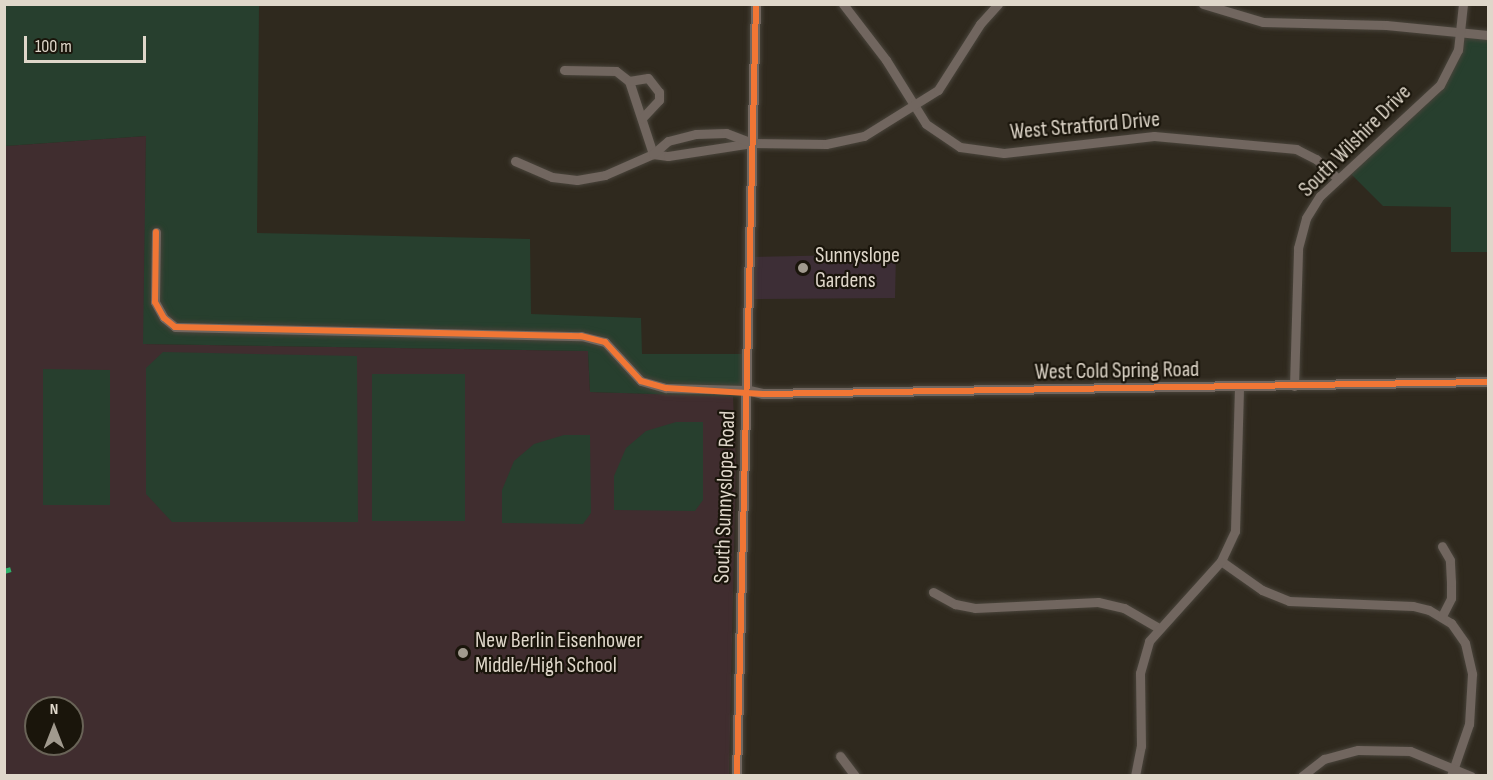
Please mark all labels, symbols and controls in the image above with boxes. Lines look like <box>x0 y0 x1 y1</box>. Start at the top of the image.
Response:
scale bar <box>27 24 148 62</box>
text: 100 m <box>35 36 72 57</box>
street label: South Wilshire Drive <box>1293 79 1417 203</box>
street label: West Stratford Drive <box>1009 106 1161 146</box>
place label: Sunnyslope Gardens <box>815 242 900 294</box>
marker: Sunnyslope Gardens <box>796 261 810 275</box>
street label: West Cold Spring Road <box>1035 356 1199 386</box>
street label: South Sunnyslope Road <box>709 410 741 584</box>
place label: New Berlin Eisenhower Middle/High School <box>475 627 643 678</box>
marker: New Berlin Eisenhower Middle/High School <box>456 646 470 660</box>
north arrow <box>24 696 84 756</box>
text: N <box>50 700 58 719</box>

